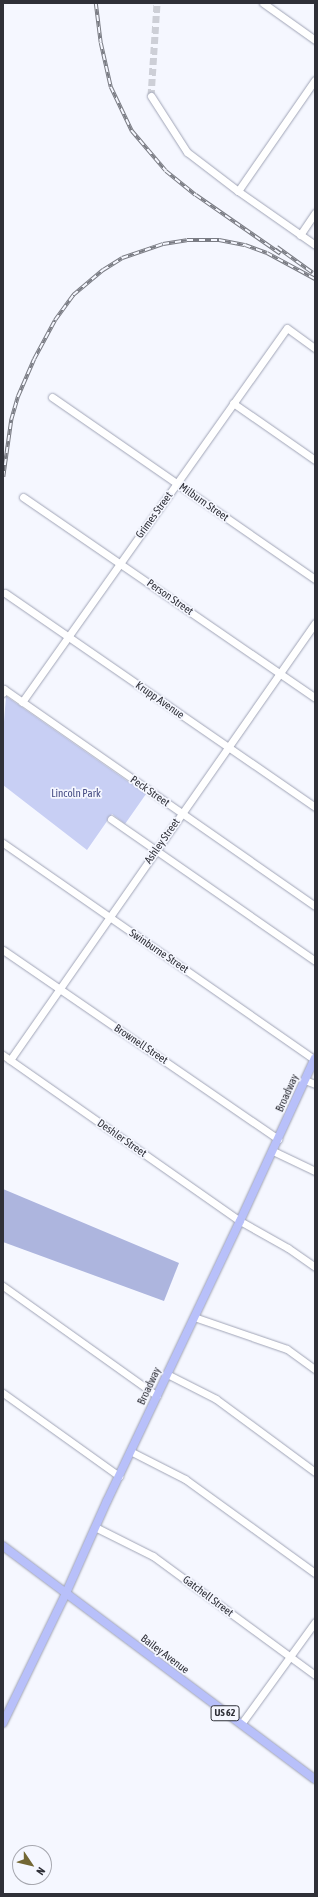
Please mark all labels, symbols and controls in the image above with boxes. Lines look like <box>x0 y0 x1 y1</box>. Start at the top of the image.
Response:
street label: Milburn Street <box>177 480 231 524</box>
street label: Grimes Street <box>133 489 175 541</box>
street label: Person Street <box>144 576 196 618</box>
street label: Krupp Avenue <box>133 678 187 722</box>
street label: Peck Street <box>128 773 172 809</box>
park label: Lincoln Park <box>51 786 101 800</box>
street label: Ashley Street <box>142 816 182 866</box>
street label: Swinburne Street <box>127 926 191 976</box>
street label: Brownell Street <box>112 1021 170 1067</box>
street label: Broadway <box>273 1072 301 1114</box>
street label: Deshler Street <box>95 1116 149 1160</box>
street label: Broadway <box>135 1365 163 1407</box>
street label: Gatchell Street <box>180 1573 236 1619</box>
street label: Bailey Avenue <box>138 1632 192 1676</box>
road number: US 62 <box>210 1705 240 1721</box>
north arrow <box>12 1845 52 1885</box>
text: N <box>34 1865 48 1877</box>

